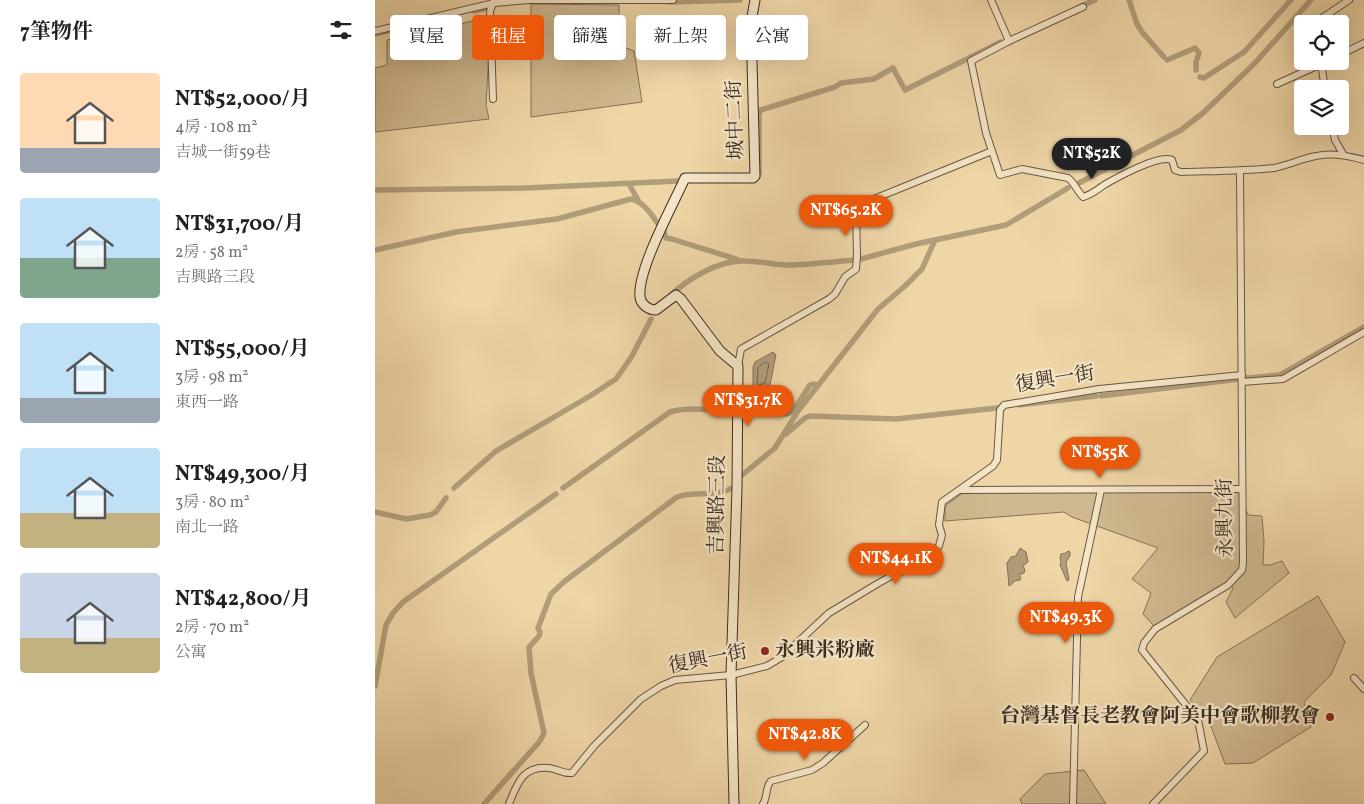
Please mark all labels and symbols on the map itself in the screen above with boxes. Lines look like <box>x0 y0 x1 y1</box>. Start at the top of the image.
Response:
street label: 城中二街 <box>721 80 751 160</box>
pin: NT$52K <box>1051 138 1133 180</box>
pin: NT$65.2K <box>794 194 898 237</box>
street label: 復興一街 <box>1013 360 1097 400</box>
pin: NT$31.7K <box>696 384 800 427</box>
pin: NT$55K <box>1059 436 1141 479</box>
street label: 吉興路三段 <box>703 455 733 555</box>
street label: 永興九街 <box>1211 478 1241 558</box>
pin: NT$44.1K <box>844 542 948 585</box>
pin: NT$49.3K <box>1014 602 1118 644</box>
place label: 永興米粉廠 <box>775 637 875 665</box>
street label: 復興一街 <box>666 639 750 681</box>
marker: 永興米粉廠 <box>759 645 771 657</box>
place label: 台灣基督長老教會阿美中會歌柳教會 <box>1000 703 1320 731</box>
marker: 台灣基督長老教會阿美中會歌柳教會 <box>1324 711 1336 723</box>
pin: NT$42.8K <box>753 718 857 761</box>

